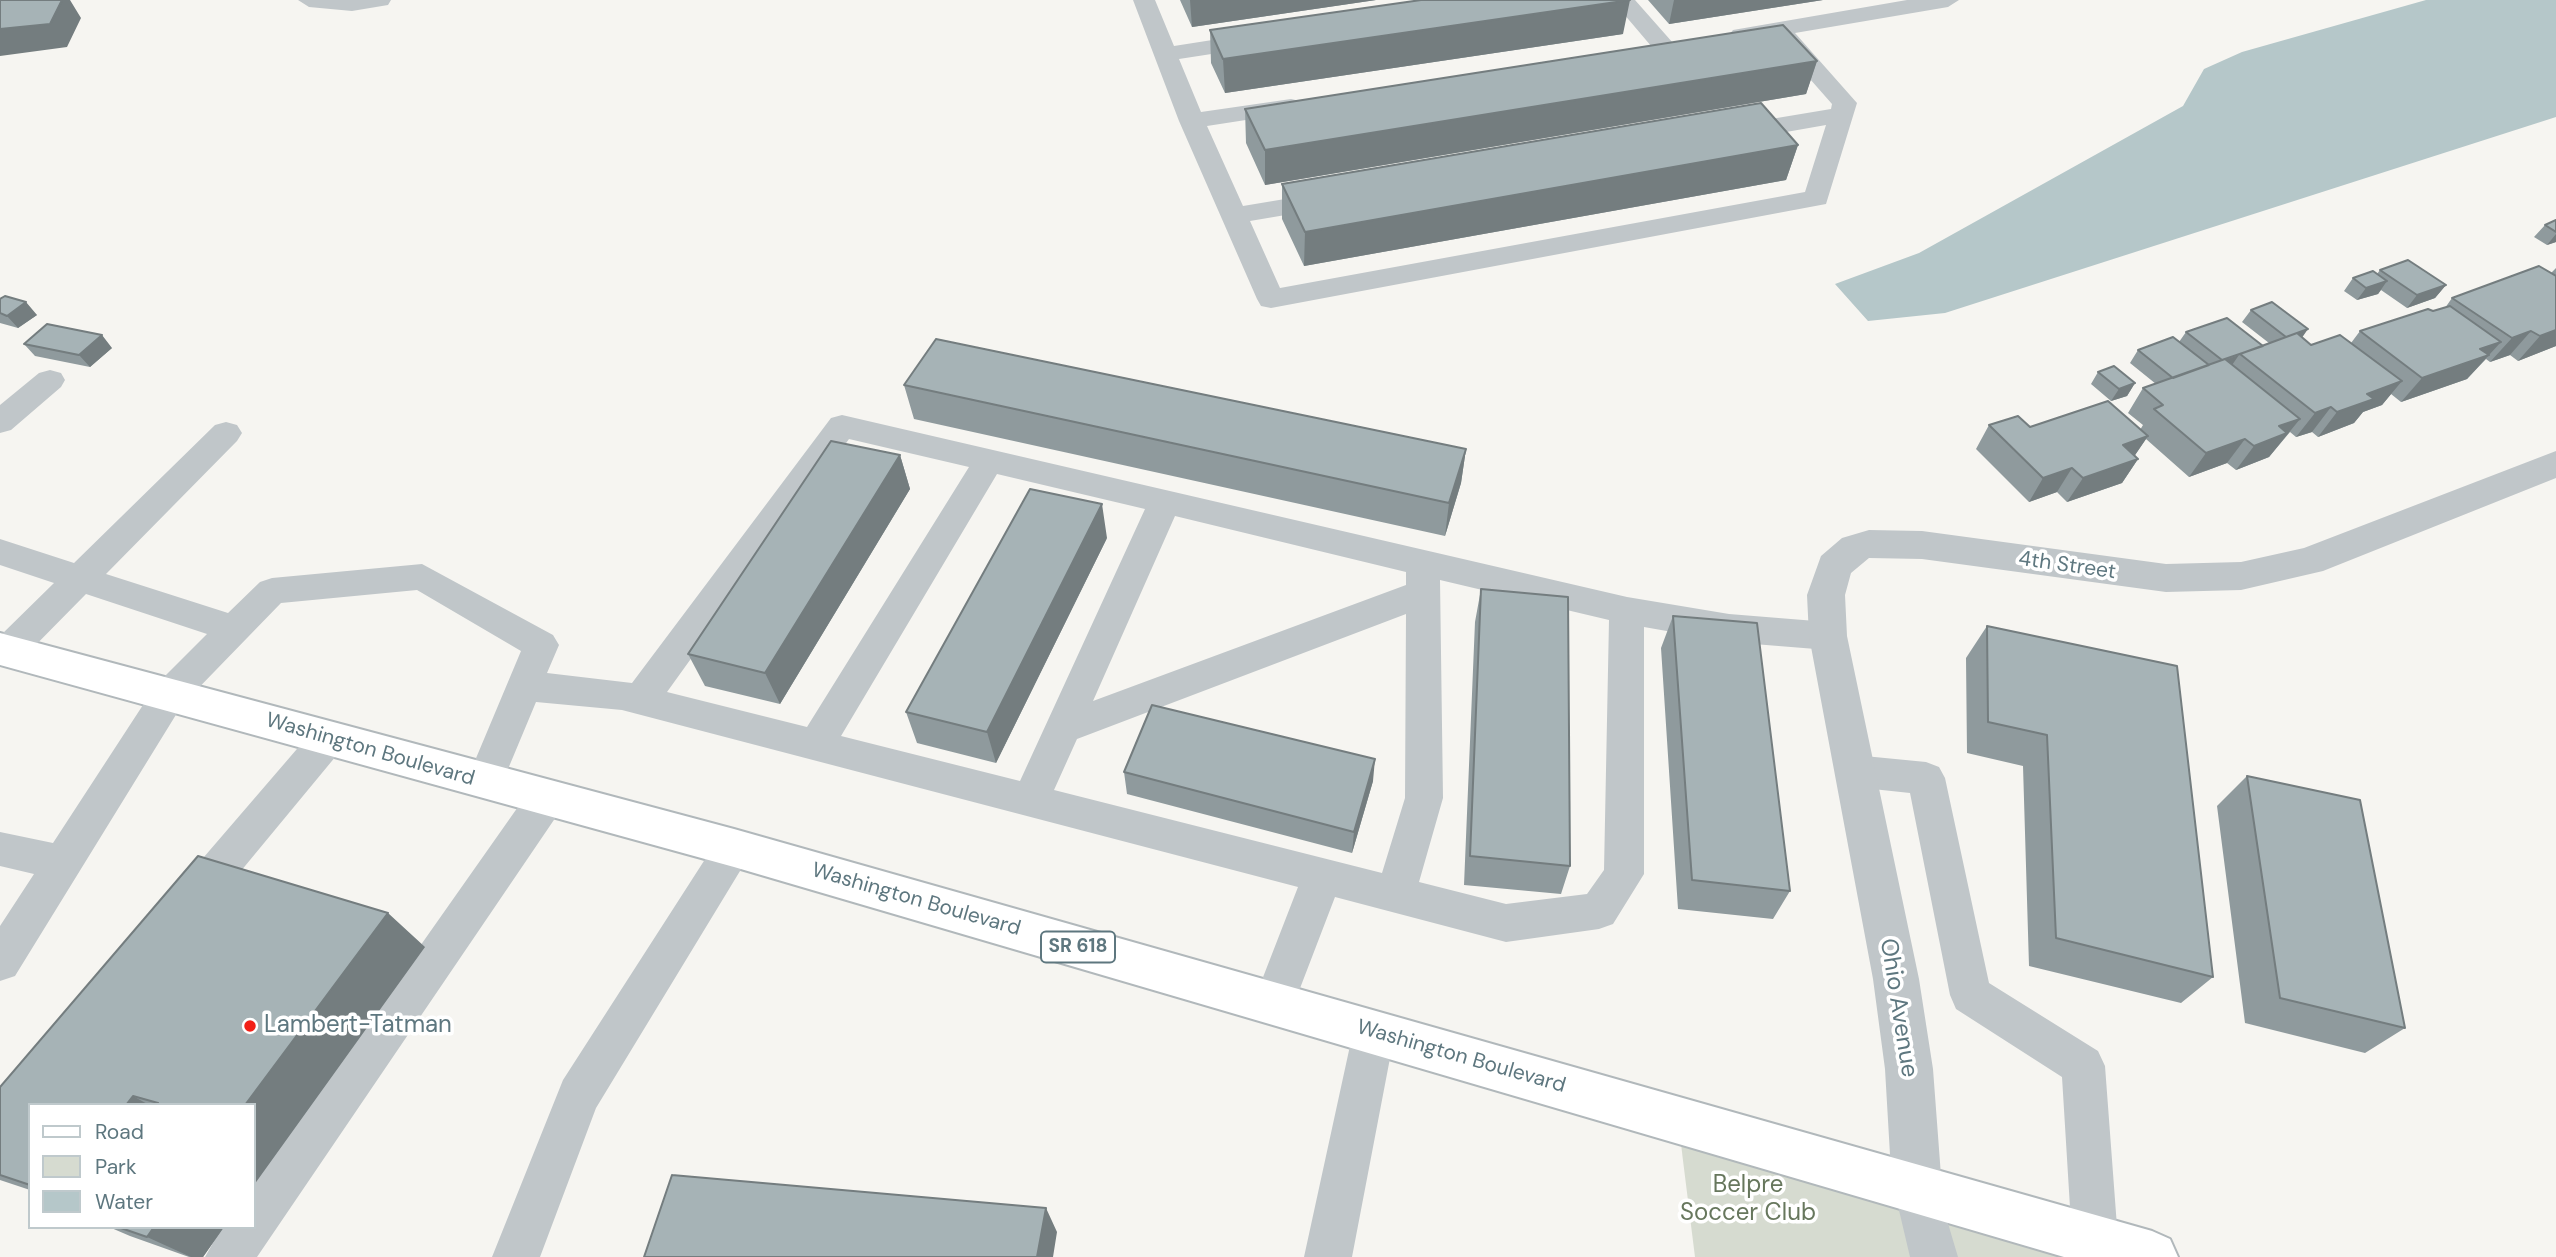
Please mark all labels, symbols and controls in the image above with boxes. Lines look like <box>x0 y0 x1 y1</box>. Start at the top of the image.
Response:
street label: 4th Street <box>2017 547 2117 585</box>
street label: Washington Boulevard <box>263 708 477 792</box>
street label: Washington Boulevard <box>809 858 1023 942</box>
road number: SR 618 <box>1041 931 1115 962</box>
street label: Ohio Avenue <box>1873 936 1923 1080</box>
place label: Lambert-Tatman <box>264 1012 452 1040</box>
street label: Washington Boulevard <box>1354 1015 1568 1099</box>
marker: Lambert-Tatman <box>242 1018 258 1034</box>
legend <box>28 1103 256 1229</box>
text: Road <box>95 1118 144 1146</box>
text: Park <box>95 1153 136 1181</box>
park label: Belpre Soccer Club <box>1680 1172 1816 1228</box>
text: Water <box>95 1188 153 1216</box>

